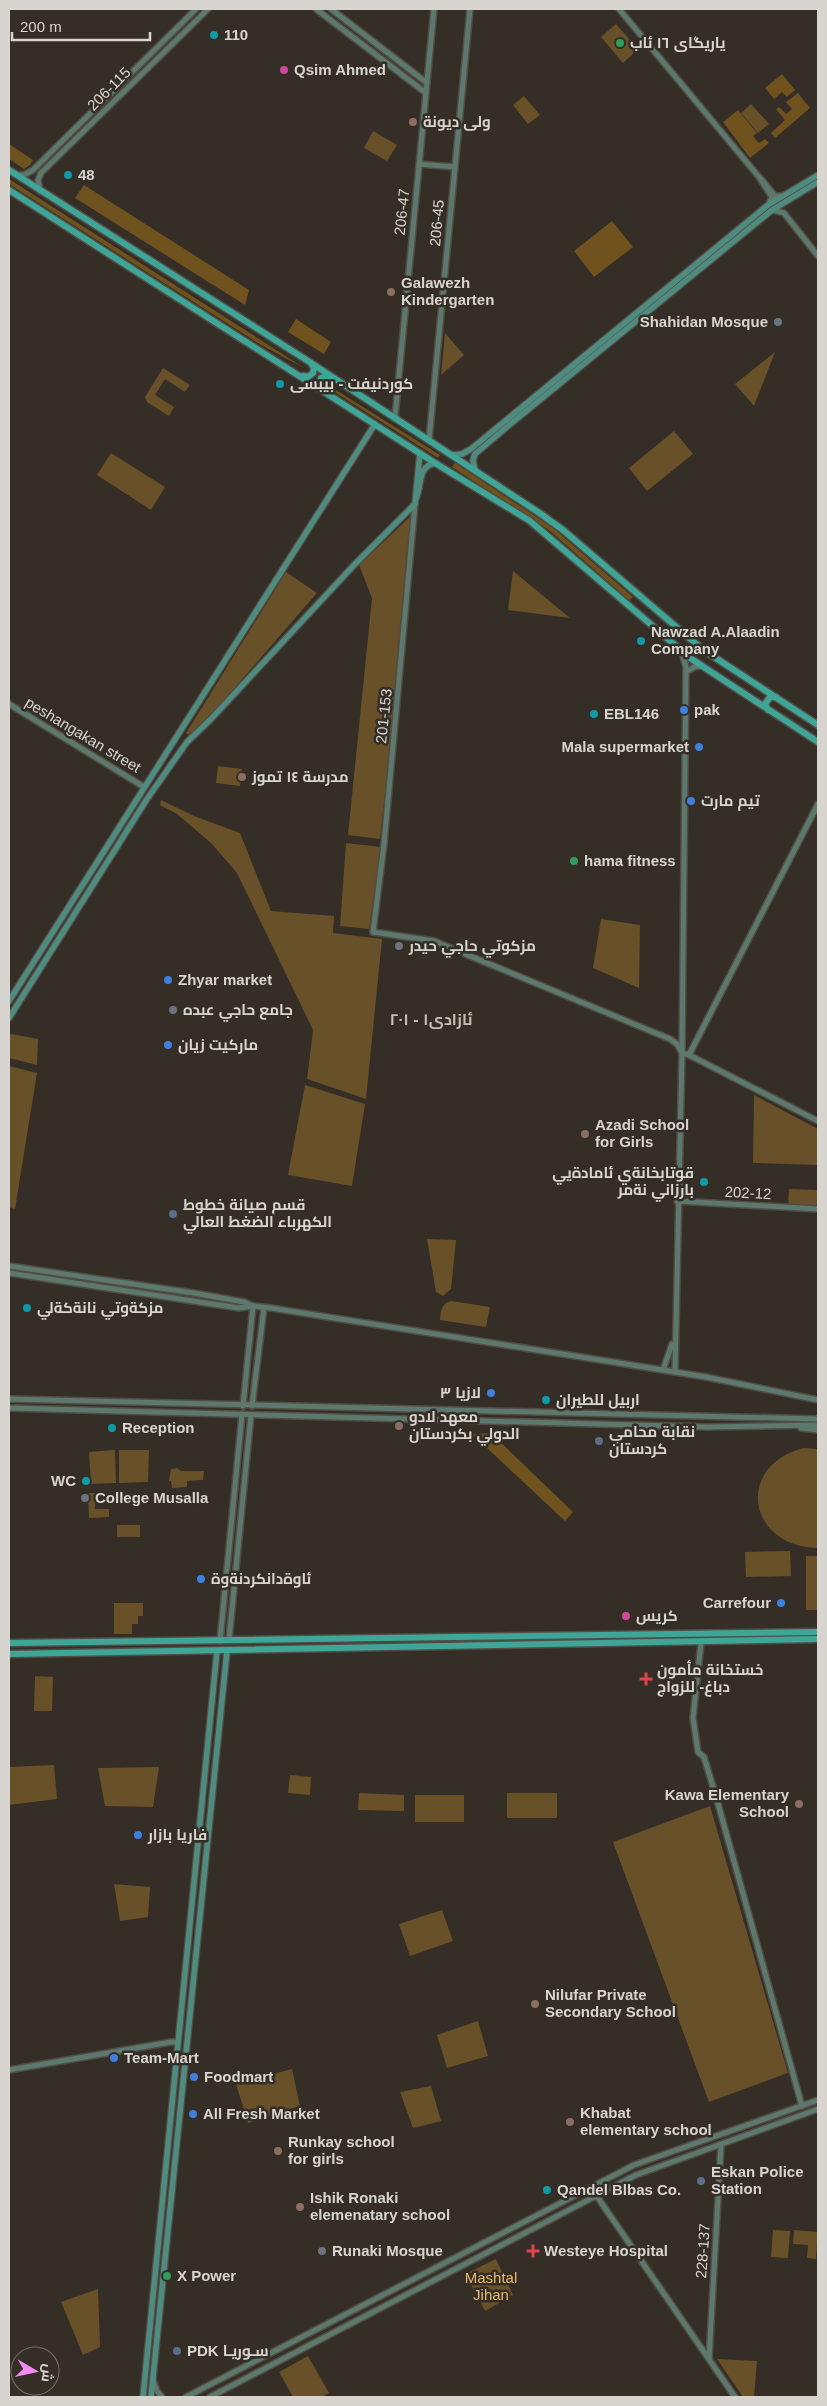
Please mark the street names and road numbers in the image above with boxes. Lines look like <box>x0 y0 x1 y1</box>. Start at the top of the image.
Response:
street label: 206-115 <box>84 64 134 114</box>
street label: 206-47 <box>391 188 412 236</box>
street label: 206-45 <box>426 199 447 247</box>
street label: 201-153 <box>372 688 395 744</box>
street label: peshangakan street <box>22 693 145 776</box>
street label: 202-12 <box>724 1183 772 1202</box>
street label: 228-137 <box>692 2223 713 2279</box>

